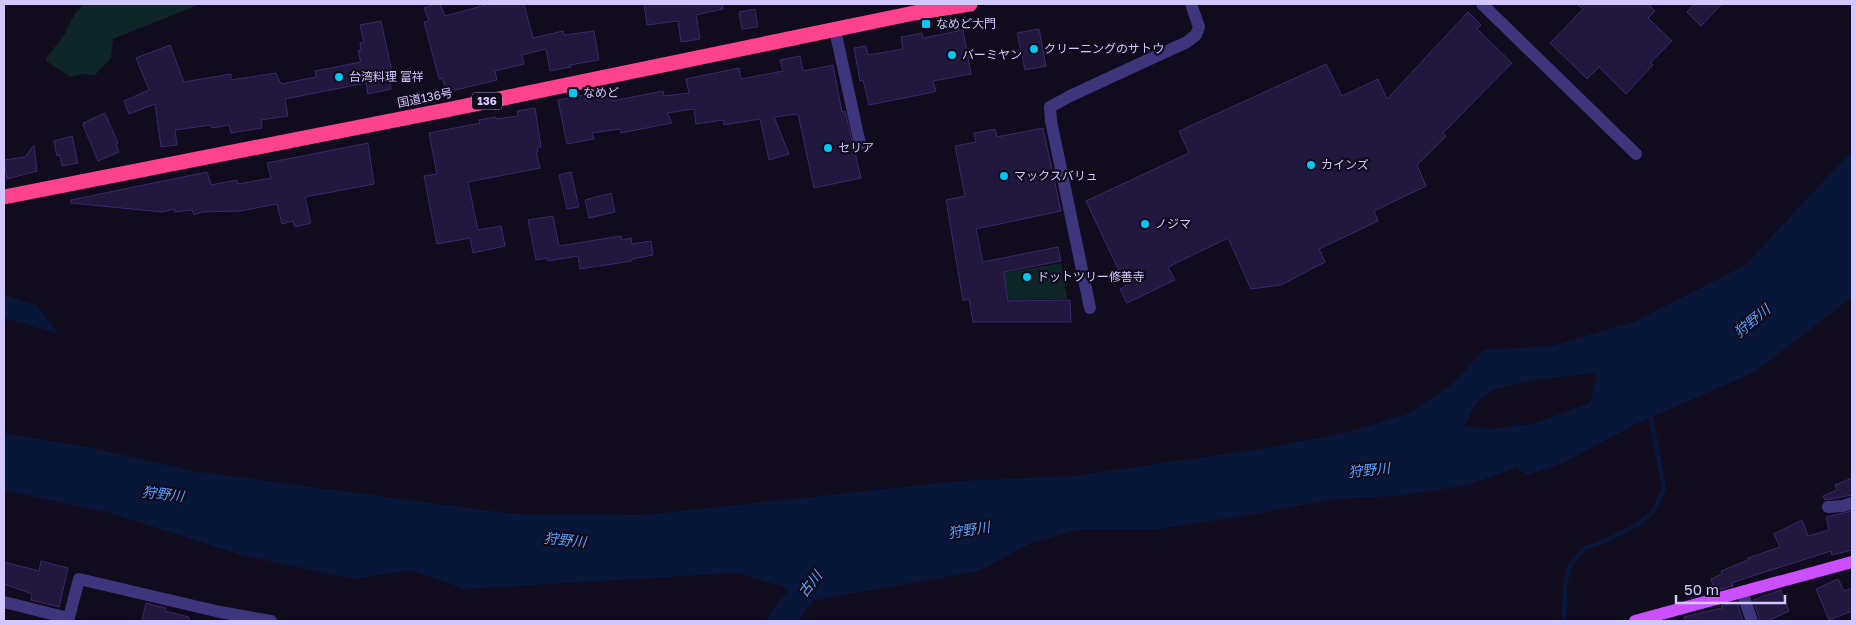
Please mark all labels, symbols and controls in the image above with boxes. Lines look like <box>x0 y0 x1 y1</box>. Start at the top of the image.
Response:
place label: なめど大門 <box>936 16 996 31</box>
marker: なめど大門 <box>920 18 932 30</box>
place label: クリーニングのサトウ <box>1044 41 1164 56</box>
marker: クリーニングのサトウ <box>1028 43 1040 55</box>
place label: バーミヤン <box>962 47 1022 62</box>
marker: バーミヤン <box>946 49 958 61</box>
place label: 台湾料理 富祥 <box>349 69 424 84</box>
marker: 台湾料理 富祥 <box>333 71 345 83</box>
street label: 国道136号 <box>396 85 454 110</box>
place label: なめど <box>583 85 619 100</box>
marker: なめど <box>567 87 579 99</box>
road number: 136 <box>472 92 502 110</box>
place label: セリア <box>838 140 874 155</box>
marker: セリア <box>822 142 834 154</box>
place label: カインズ <box>1321 157 1369 172</box>
marker: カインズ <box>1305 159 1317 171</box>
place label: マックスバリュ <box>1014 168 1098 183</box>
marker: マックスバリュ <box>998 170 1010 182</box>
place label: ノジマ <box>1155 216 1191 231</box>
marker: ノジマ <box>1139 218 1151 230</box>
place label: ドットツリー修善寺 <box>1037 269 1145 284</box>
marker: ドットツリー修善寺 <box>1021 271 1033 283</box>
water label: 狩野川 <box>1730 299 1775 341</box>
water label: 狩野川 <box>1347 459 1393 480</box>
water label: 狩野川 <box>141 483 187 505</box>
water label: 狩野川 <box>947 518 993 541</box>
water label: 狩野川 <box>543 529 589 550</box>
water label: 古川 <box>794 566 826 600</box>
scale bar <box>1676 572 1785 604</box>
text: 50 m <box>1684 580 1719 598</box>

